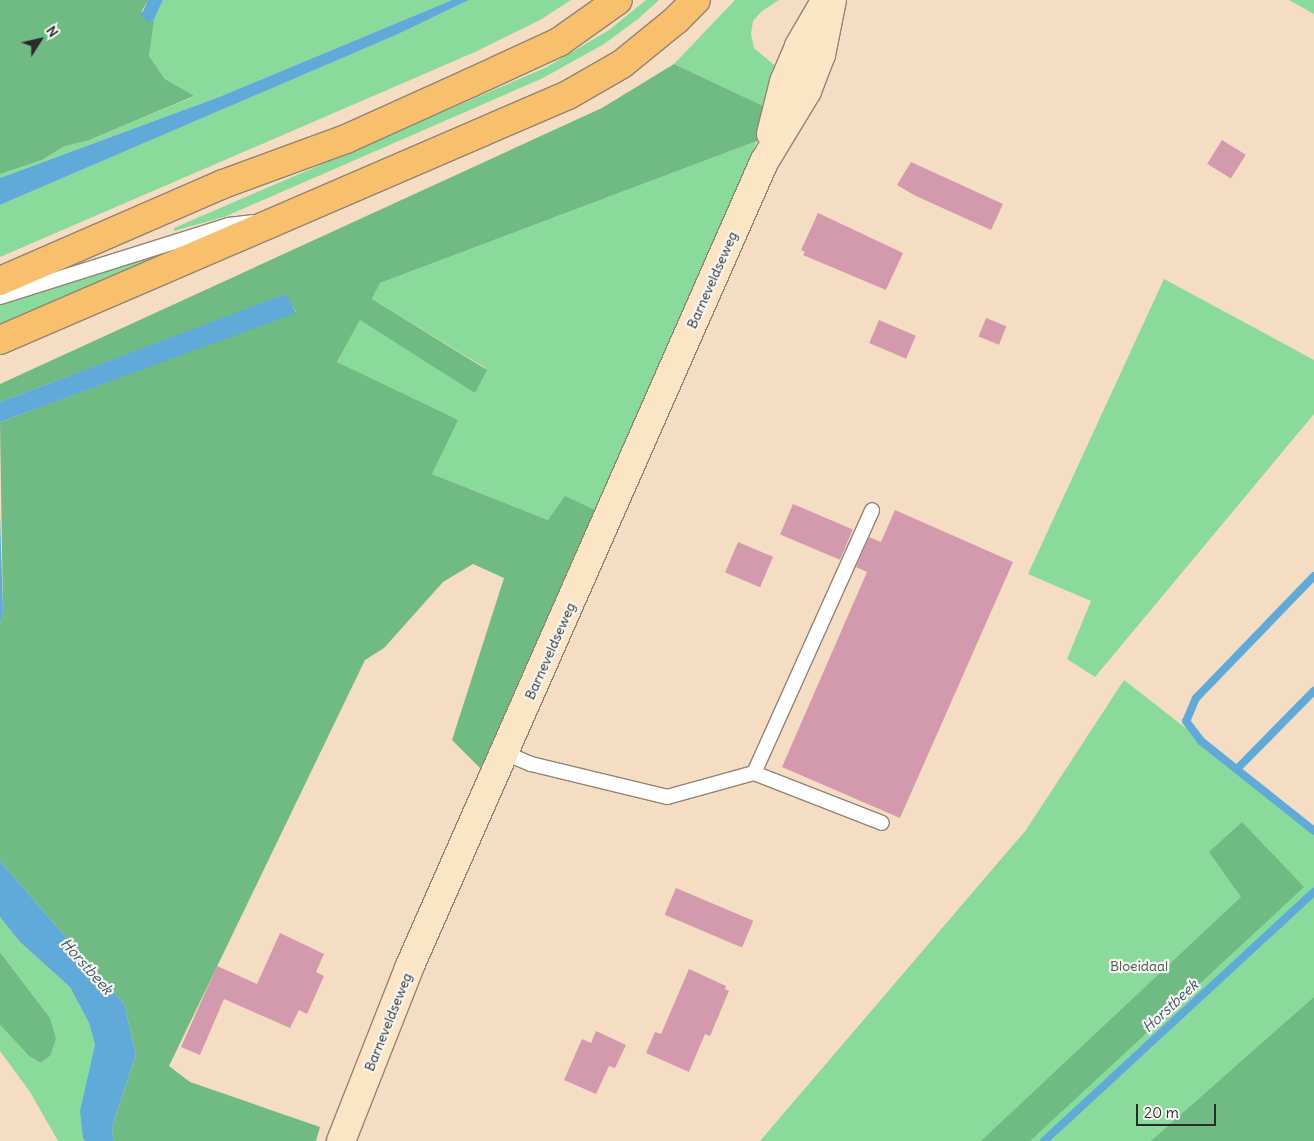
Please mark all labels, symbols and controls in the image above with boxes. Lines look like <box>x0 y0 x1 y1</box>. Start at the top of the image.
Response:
north arrow <box>15 15 65 65</box>
text: N <box>42 22 62 41</box>
street label: Barneveldseweg <box>683 229 741 331</box>
street label: Barneveldseweg <box>521 600 579 702</box>
water label: Horstbeek <box>57 934 117 998</box>
park label: Bloeidaal <box>1110 958 1168 974</box>
street label: Barneveldseweg <box>361 970 415 1074</box>
water label: Horstbeek <box>1139 976 1201 1036</box>
scale bar <box>1139 1094 1219 1126</box>
text: 20 m <box>1144 1103 1179 1122</box>

